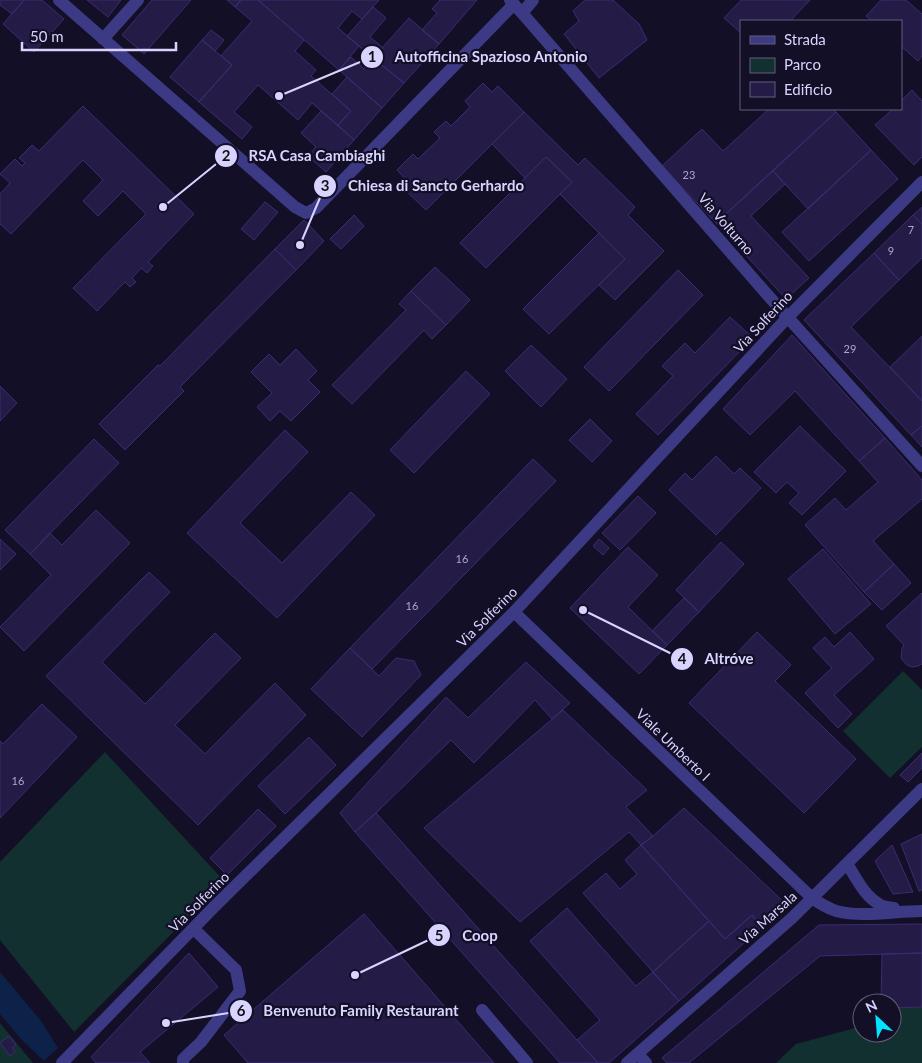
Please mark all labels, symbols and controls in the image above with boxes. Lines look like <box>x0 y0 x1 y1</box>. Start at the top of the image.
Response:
scale bar <box>22 20 176 52</box>
legend <box>740 20 902 110</box>
text: 50 m <box>30 27 64 45</box>
text: Strada <box>784 30 826 48</box>
callout: Autofficina Spazioso Antonio <box>360 42 598 72</box>
text: 1 <box>368 47 376 65</box>
text: Autofficina Spazioso Antonio <box>394 47 588 65</box>
text: Parco <box>784 55 821 73</box>
text: Edificio <box>784 80 832 98</box>
callout: RSA Casa Cambiaghi <box>213 141 396 171</box>
text: 2 <box>222 146 231 164</box>
text: RSA Casa Cambiaghi <box>249 146 386 164</box>
house number: 23 <box>683 168 695 181</box>
callout: Chiesa di Sancto Gerhardo <box>313 171 534 201</box>
text: 3 <box>321 176 329 194</box>
text: Chiesa di Sancto Gerhardo <box>348 176 524 194</box>
street label: Via Volturno <box>695 189 758 258</box>
house number: 7 <box>908 223 914 236</box>
house number: 9 <box>888 244 894 257</box>
street label: Via Solferino <box>730 287 796 356</box>
house number: 29 <box>844 342 856 355</box>
house number: 16 <box>456 552 468 565</box>
street label: Via Solferino <box>453 583 520 650</box>
house number: 16 <box>406 599 418 612</box>
callout: Altróve <box>669 644 763 674</box>
text: 4 <box>678 649 687 667</box>
text: Altróve <box>703 649 754 667</box>
street label: Viale Umberto I <box>633 705 714 784</box>
house number: 16 <box>12 774 24 787</box>
street label: Via Solferino <box>165 868 232 935</box>
street label: Via Marsala <box>735 887 800 948</box>
callout: Coop <box>427 920 507 950</box>
text: 5 <box>435 926 443 944</box>
text: Coop <box>462 926 498 944</box>
north arrow <box>852 993 902 1043</box>
callout: Benvenuto Family Restaurant <box>228 996 469 1026</box>
text: N <box>863 996 880 1016</box>
text: 6 <box>237 1001 246 1019</box>
text: Benvenuto Family Restaurant <box>263 1001 459 1019</box>

